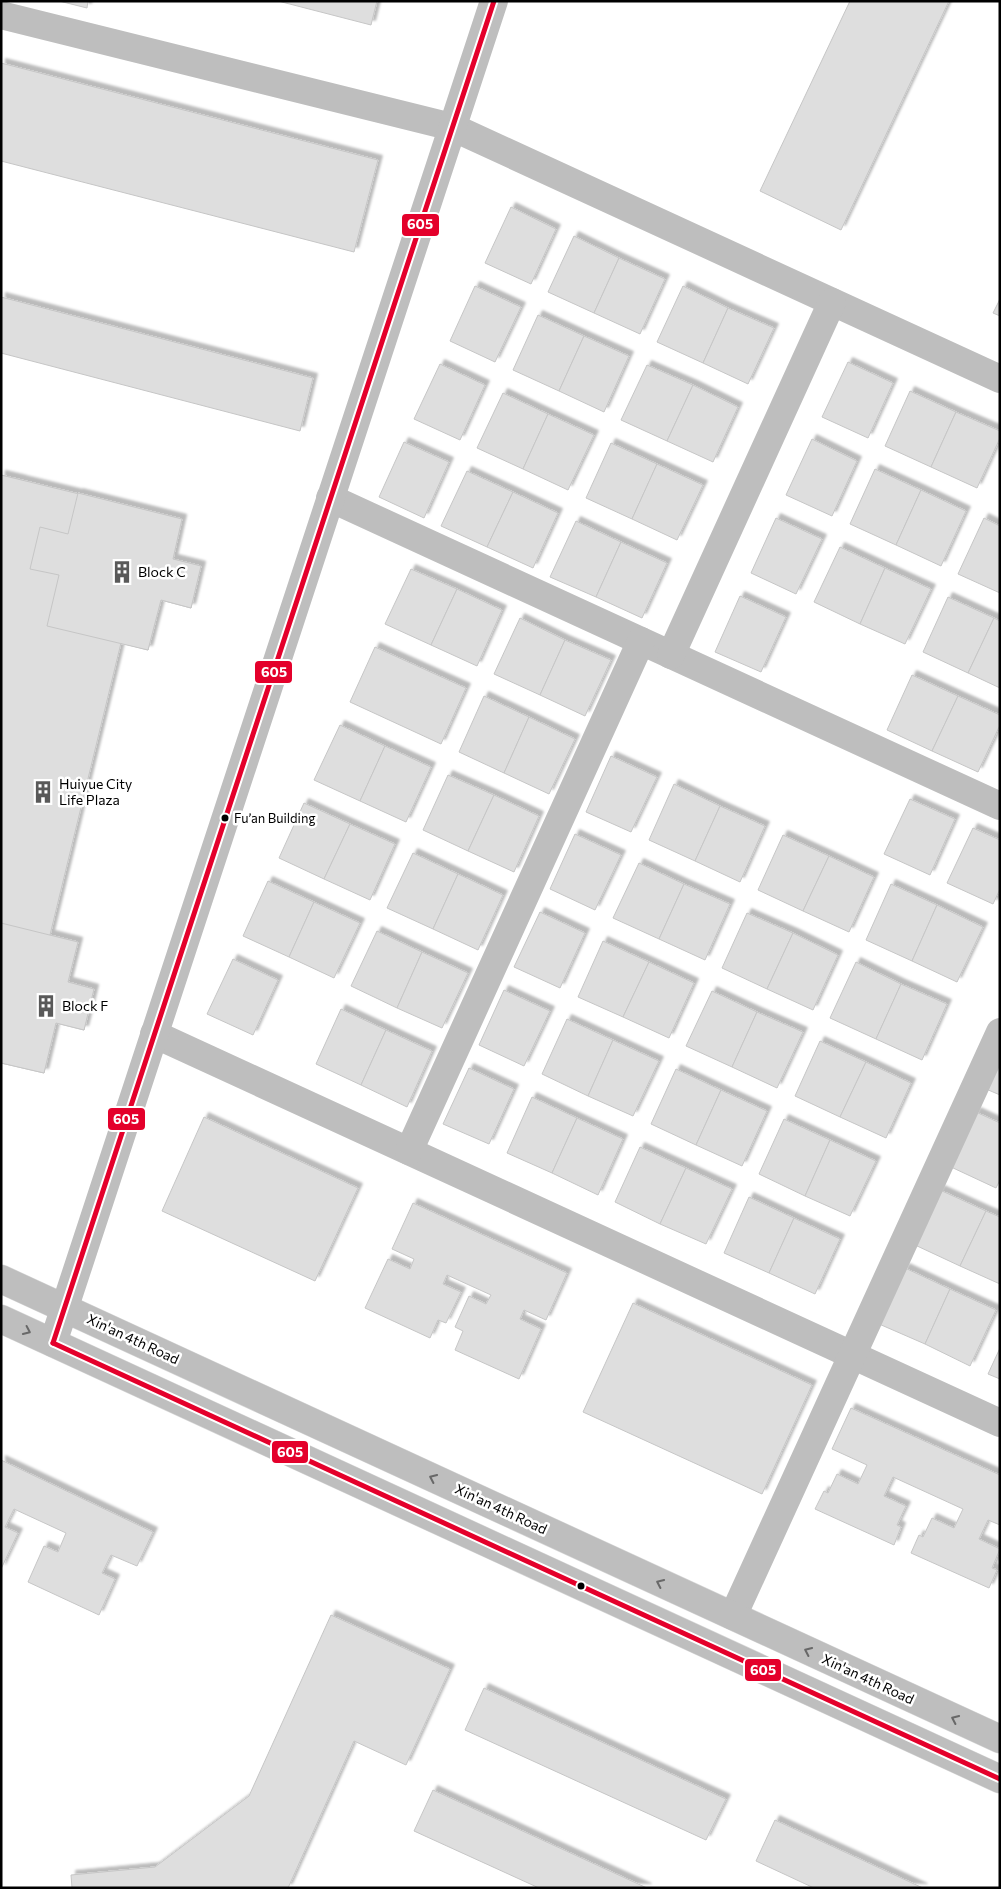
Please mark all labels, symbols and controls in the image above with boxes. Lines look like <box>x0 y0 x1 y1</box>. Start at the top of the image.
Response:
line badge: 605 <box>401 213 440 237</box>
text: 605 <box>407 215 433 232</box>
building icon: Block C <box>109 559 135 585</box>
place label: Block C <box>138 563 186 580</box>
line badge: 605 <box>254 660 293 684</box>
text: 605 <box>261 663 287 680</box>
place label: Huiyue City Life Plaza <box>59 775 132 808</box>
building icon: Huiyue City Life Plaza <box>30 779 56 805</box>
place label: Fu’an Building <box>234 810 315 826</box>
marker: Fu’an Building <box>220 813 230 823</box>
building icon: Block F <box>33 993 59 1019</box>
place label: Block F <box>62 997 108 1014</box>
line badge: 605 <box>107 1107 146 1131</box>
text: 605 <box>113 1110 139 1127</box>
street label: Xin'an 4th Road <box>85 1310 182 1367</box>
one-way arrow <box>22 1325 31 1335</box>
line badge: 605 <box>271 1440 309 1464</box>
text: 605 <box>277 1443 303 1460</box>
one-way arrow <box>429 1474 438 1484</box>
street label: Xin'an 4th Road <box>453 1480 550 1537</box>
one-way arrow <box>656 1578 665 1589</box>
unlabelled marker <box>576 1581 586 1591</box>
one-way arrow <box>804 1646 813 1657</box>
street label: Xin'an 4th Road <box>820 1650 917 1707</box>
line badge: 605 <box>744 1658 782 1682</box>
text: 605 <box>750 1661 776 1678</box>
one-way arrow <box>952 1715 961 1725</box>

